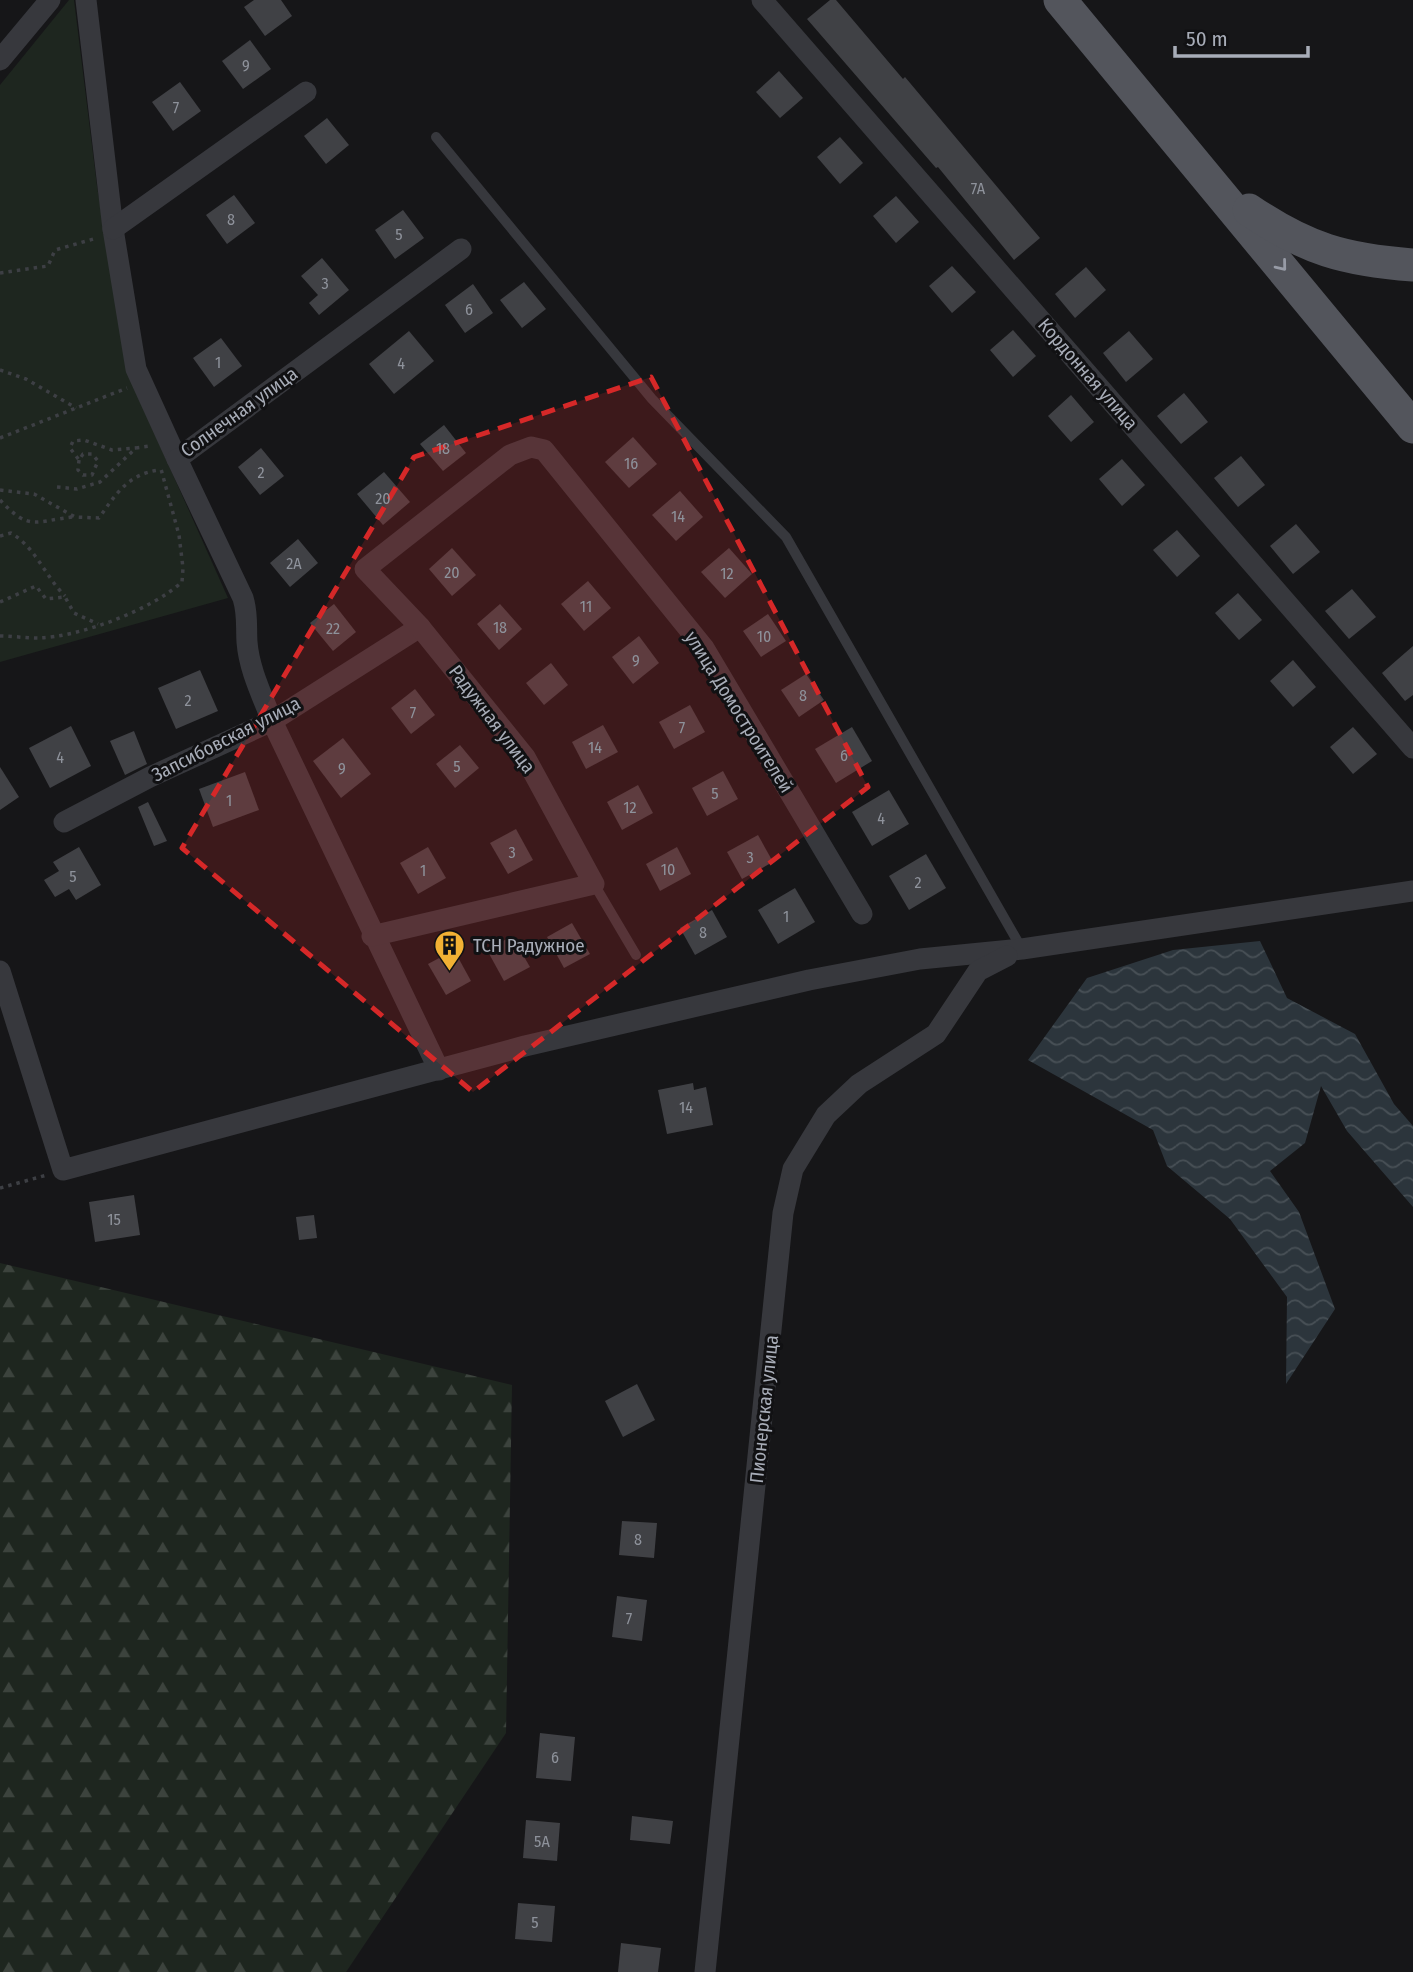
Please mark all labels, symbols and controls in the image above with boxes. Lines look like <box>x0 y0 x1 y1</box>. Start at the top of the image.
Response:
scale bar <box>1175 14 1308 58</box>
text: 50 m <box>1186 26 1228 52</box>
house number: 9 <box>242 56 250 75</box>
house number: 7 <box>173 98 180 117</box>
house number: 7А <box>971 179 986 198</box>
house number: 8 <box>227 210 235 229</box>
house number: 5 <box>395 225 403 244</box>
one-way arrow <box>1273 258 1286 270</box>
house number: 3 <box>321 274 329 293</box>
house number: 6 <box>465 300 473 319</box>
street label: Кордонная улица <box>1033 313 1143 435</box>
house number: 1 <box>215 353 221 372</box>
house number: 4 <box>397 354 405 373</box>
street label: Солнечная улица <box>176 362 302 462</box>
house number: 18 <box>436 439 450 458</box>
house number: 16 <box>624 454 638 473</box>
house number: 2 <box>257 463 265 482</box>
house number: 20 <box>375 489 391 508</box>
house number: 14 <box>671 507 685 526</box>
house number: 2А <box>286 554 302 573</box>
house number: 20 <box>444 563 460 582</box>
house number: 12 <box>720 564 734 583</box>
house number: 11 <box>580 597 592 616</box>
house number: 18 <box>493 618 507 637</box>
house number: 22 <box>326 619 340 638</box>
street label: улица Домостроителей <box>680 627 798 797</box>
house number: 10 <box>757 627 771 646</box>
house number: 9 <box>632 651 640 670</box>
street label: Радужная улица <box>444 660 540 778</box>
house number: 8 <box>799 686 807 705</box>
house number: 2 <box>184 691 192 710</box>
street label: Запсибовская улица <box>148 692 304 786</box>
house number: 7 <box>410 703 417 722</box>
house number: 7 <box>679 718 686 737</box>
house number: 14 <box>588 738 602 757</box>
house number: 6 <box>840 746 848 765</box>
house number: 4 <box>56 748 64 767</box>
house number: 5 <box>453 757 461 776</box>
house number: 9 <box>338 759 346 778</box>
house number: 5 <box>711 784 719 803</box>
house number: 1 <box>226 791 232 810</box>
house number: 12 <box>623 798 637 817</box>
house number: 4 <box>877 809 885 828</box>
house number: 3 <box>508 843 516 862</box>
house number: 3 <box>746 848 754 867</box>
house number: 10 <box>661 860 675 879</box>
house number: 1 <box>420 861 426 880</box>
house number: 5 <box>69 867 77 886</box>
house number: 2 <box>914 873 922 892</box>
house number: 1 <box>783 907 789 926</box>
house number: 8 <box>699 923 707 942</box>
building icon: ТСН Радужное <box>433 928 467 972</box>
place label: ТСН Радужное <box>473 934 585 957</box>
house number: 14 <box>679 1098 693 1117</box>
house number: 15 <box>107 1210 121 1229</box>
street label: Пионерская улица <box>745 1334 783 1484</box>
house number: 8 <box>634 1530 642 1549</box>
house number: 7 <box>626 1609 633 1628</box>
house number: 6 <box>551 1748 559 1767</box>
house number: 5А <box>534 1832 550 1851</box>
house number: 5 <box>531 1913 539 1932</box>

